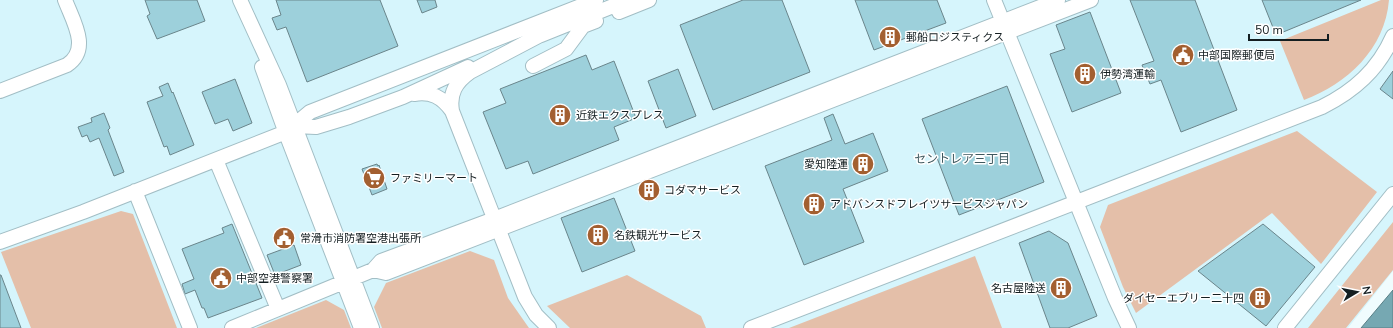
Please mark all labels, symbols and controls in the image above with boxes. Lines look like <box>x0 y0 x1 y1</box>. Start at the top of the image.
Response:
scale bar <box>1249 16 1328 42</box>
text: 50 m <box>1255 22 1283 38</box>
building icon: 郵船ロジスティクス <box>877 24 903 50</box>
place label: 郵船ロジスティクス <box>906 30 1004 45</box>
public building icon: 中部国際郵便局 <box>1170 42 1196 68</box>
place label: 中部国際郵便局 <box>1198 48 1275 63</box>
building icon: 伊勢湾運輸 <box>1072 61 1098 87</box>
place label: 伊勢湾運輸 <box>1100 67 1155 82</box>
building icon: 近鉄エクスプレス <box>547 102 573 128</box>
place label: 近鉄エクスプレス <box>576 108 664 123</box>
building icon: 愛知陸運 <box>850 151 876 177</box>
district label: セントレア三丁目 <box>914 151 1010 167</box>
place label: 愛知陸運 <box>804 157 848 172</box>
supermarket icon: ファミリーマート <box>361 165 387 191</box>
place label: ファミリーマート <box>390 171 478 186</box>
building icon: コダマサービス <box>636 177 662 203</box>
place label: コダマサービス <box>664 183 741 198</box>
building icon: アドバンスドフレイツサービスジャパン <box>801 191 827 217</box>
place label: アドバンスドフレイツサービスジャパン <box>830 197 1028 212</box>
building icon: 名鉄観光サービス <box>585 222 611 248</box>
public building icon: 常滑市消防署空港出張所 <box>271 225 297 251</box>
place label: 名鉄観光サービス <box>614 228 702 243</box>
place label: 常滑市消防署空港出張所 <box>300 231 422 246</box>
public building icon: 中部空港警察署 <box>208 265 234 291</box>
place label: 中部空港警察署 <box>236 271 313 286</box>
north arrow <box>1337 272 1377 312</box>
building icon: 名古屋陸送 <box>1048 275 1074 301</box>
place label: 名古屋陸送 <box>991 281 1046 296</box>
building icon: ダイセーエブリー二十四 <box>1247 285 1273 311</box>
text: N <box>1358 285 1374 296</box>
place label: ダイセーエブリー二十四 <box>1123 291 1244 306</box>

